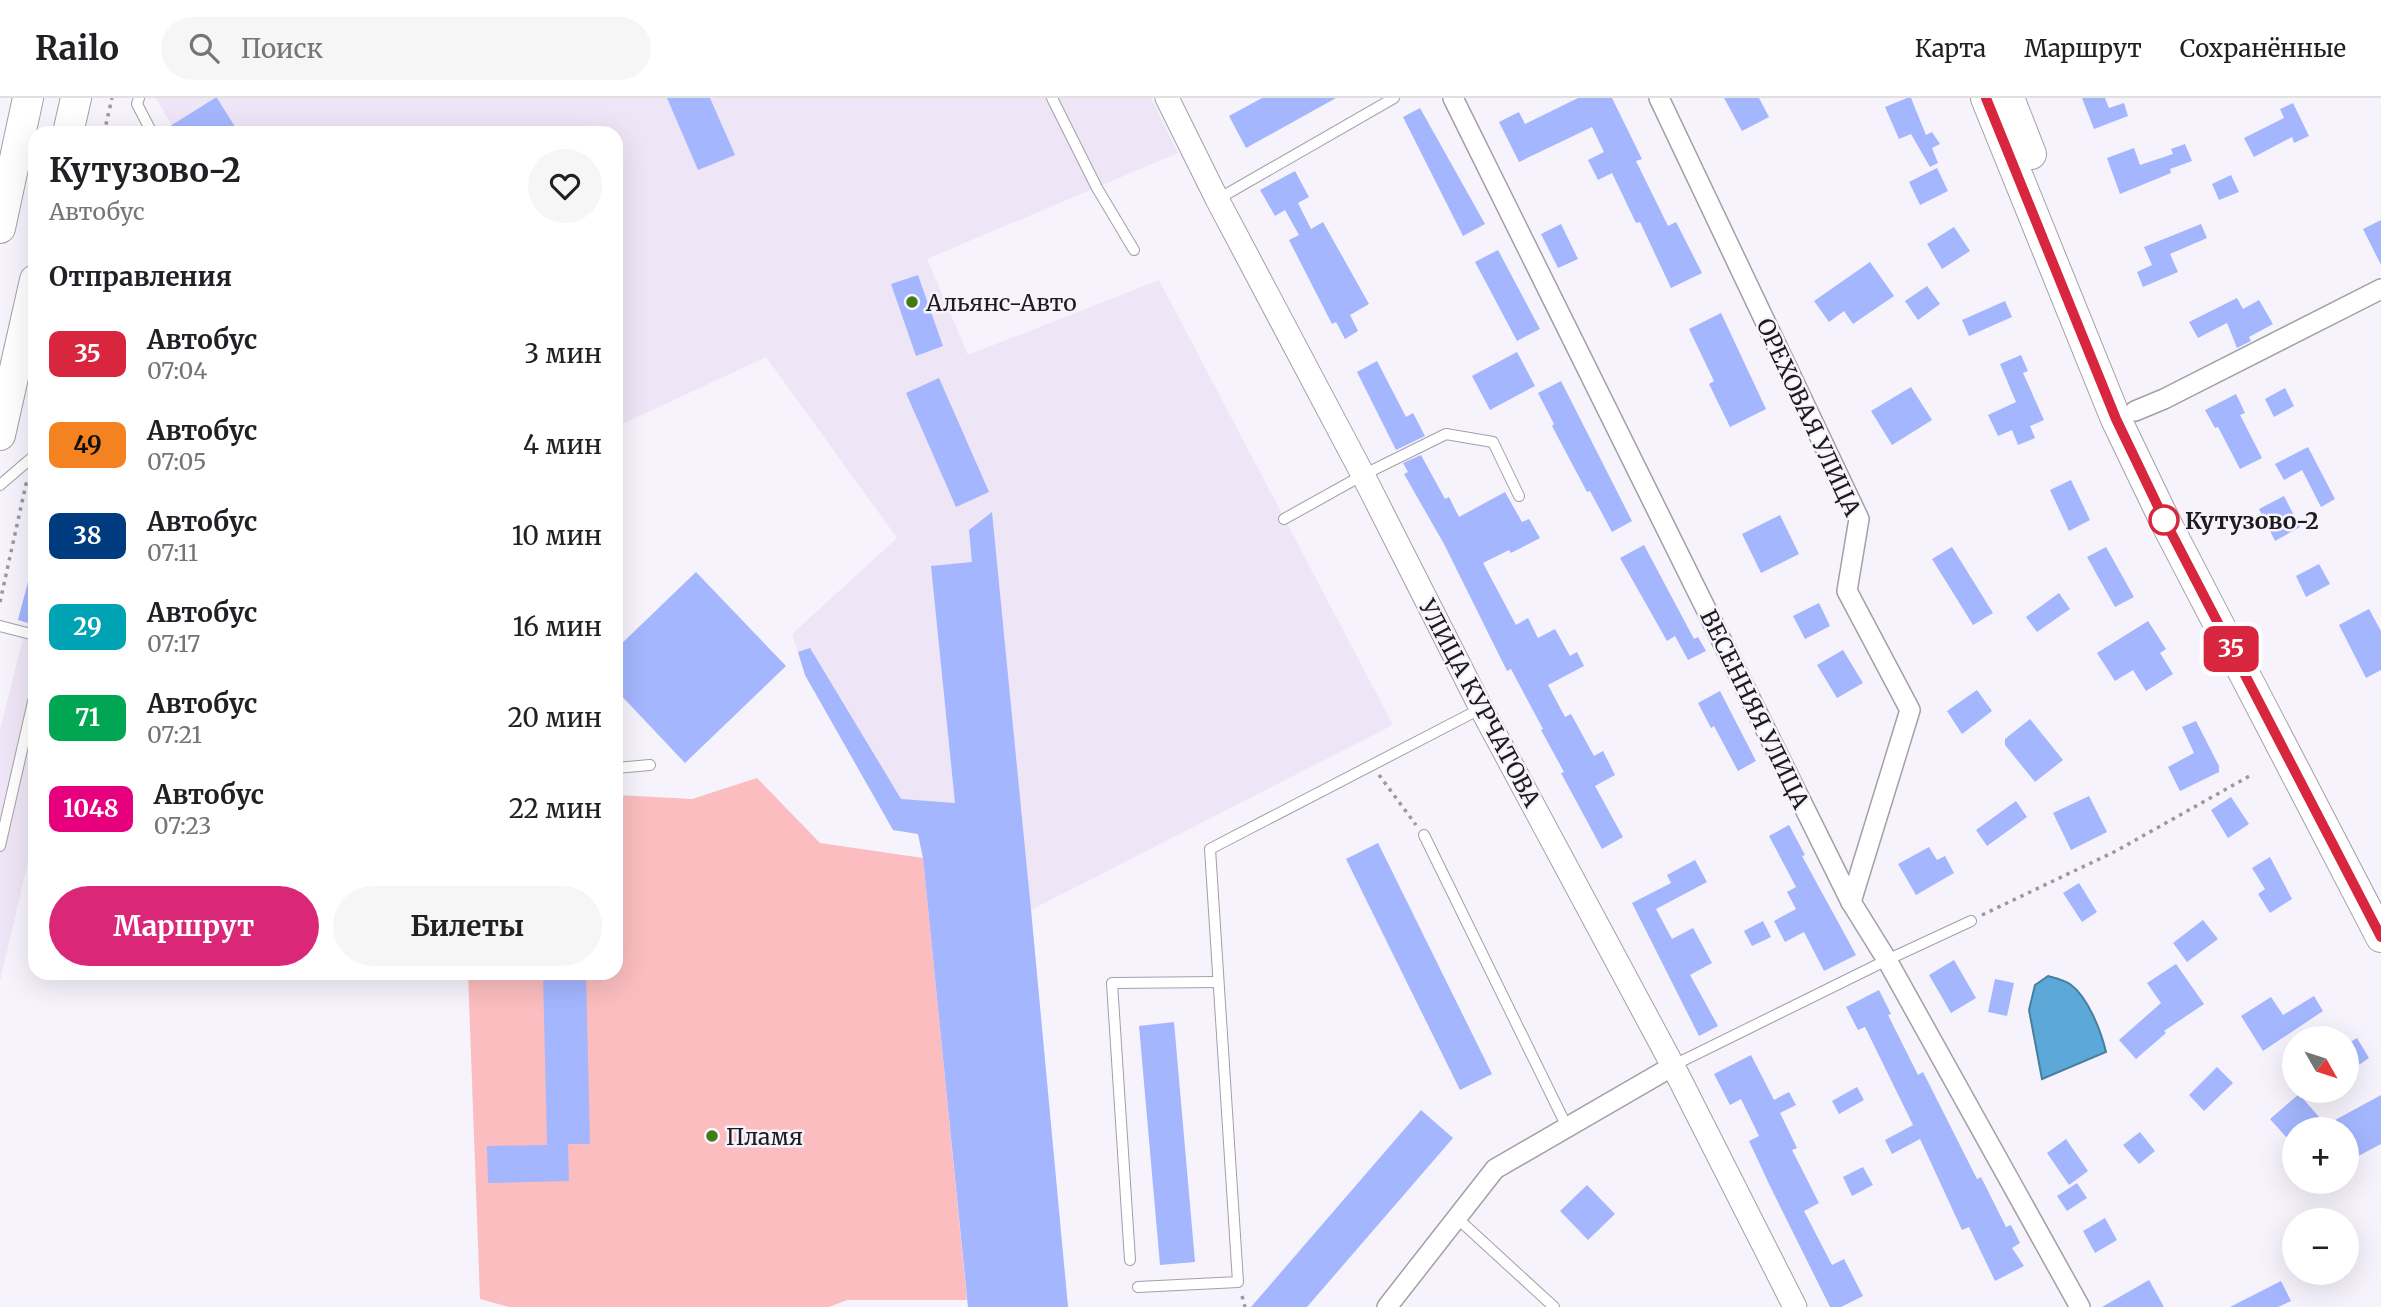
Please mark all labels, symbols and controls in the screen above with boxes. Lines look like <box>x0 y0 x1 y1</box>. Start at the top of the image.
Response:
search box <box>161 17 651 80</box>
text: Railo <box>35 28 119 69</box>
icon: search <box>185 29 223 67</box>
text: Поиск <box>241 32 323 65</box>
text: Карта <box>1915 33 1986 64</box>
text: Маршрут <box>2024 33 2142 64</box>
text: Сохранённые <box>2180 33 2346 64</box>
button: heart <box>528 149 602 223</box>
text: Кутузово-2 <box>49 150 241 191</box>
text: Автобус <box>49 197 145 226</box>
text: Отправления <box>49 260 232 293</box>
place label: Альянс-Авто <box>925 288 1077 317</box>
marker: Альянс-Авто <box>904 294 920 310</box>
street label: ОРЕХОВАЯ УЛИЦА <box>1750 314 1868 521</box>
text: Автобус <box>147 323 257 356</box>
text: 3 мин <box>524 337 602 370</box>
text: 35 <box>74 338 101 369</box>
text: 07:04 <box>147 356 207 385</box>
text: Автобус <box>147 414 257 447</box>
text: 4 мин <box>523 428 602 461</box>
text: 49 <box>73 429 102 460</box>
text: 07:05 <box>147 447 206 476</box>
text: Автобус <box>147 505 257 538</box>
marker: Кутузово-2 <box>2149 505 2179 535</box>
place label: Кутузово-2 <box>2185 506 2319 535</box>
text: 10 мин <box>512 519 602 552</box>
text: 38 <box>73 520 102 551</box>
text: 07:11 <box>147 538 198 567</box>
street label: УЛИЦА КУРЧАТОВА <box>1413 593 1547 812</box>
text: Автобус <box>147 596 257 629</box>
street label: ВЕСЕННЯЯ УЛИЦА <box>1694 605 1816 814</box>
text: 16 мин <box>513 610 602 643</box>
text: 29 <box>73 611 102 642</box>
line badge: 35 <box>2200 626 2262 672</box>
text: 07:17 <box>147 629 200 658</box>
text: 35 <box>2218 633 2244 664</box>
text: Автобус <box>147 687 257 720</box>
text: 20 мин <box>507 701 602 734</box>
text: 71 <box>75 702 100 733</box>
text: 07:21 <box>147 720 202 749</box>
text: Автобус <box>154 778 264 811</box>
text: 22 мин <box>509 792 602 825</box>
text: 1048 <box>63 793 119 824</box>
text: 07:23 <box>154 811 211 840</box>
button: Маршрут <box>49 886 319 966</box>
button: Билеты <box>333 886 602 966</box>
north arrow <box>2282 1026 2359 1102</box>
map controls <box>2282 1026 2359 1285</box>
button: + <box>2282 1117 2359 1194</box>
place label: Пламя <box>726 1122 803 1151</box>
marker: Пламя <box>704 1128 720 1144</box>
button: − <box>2282 1208 2359 1285</box>

